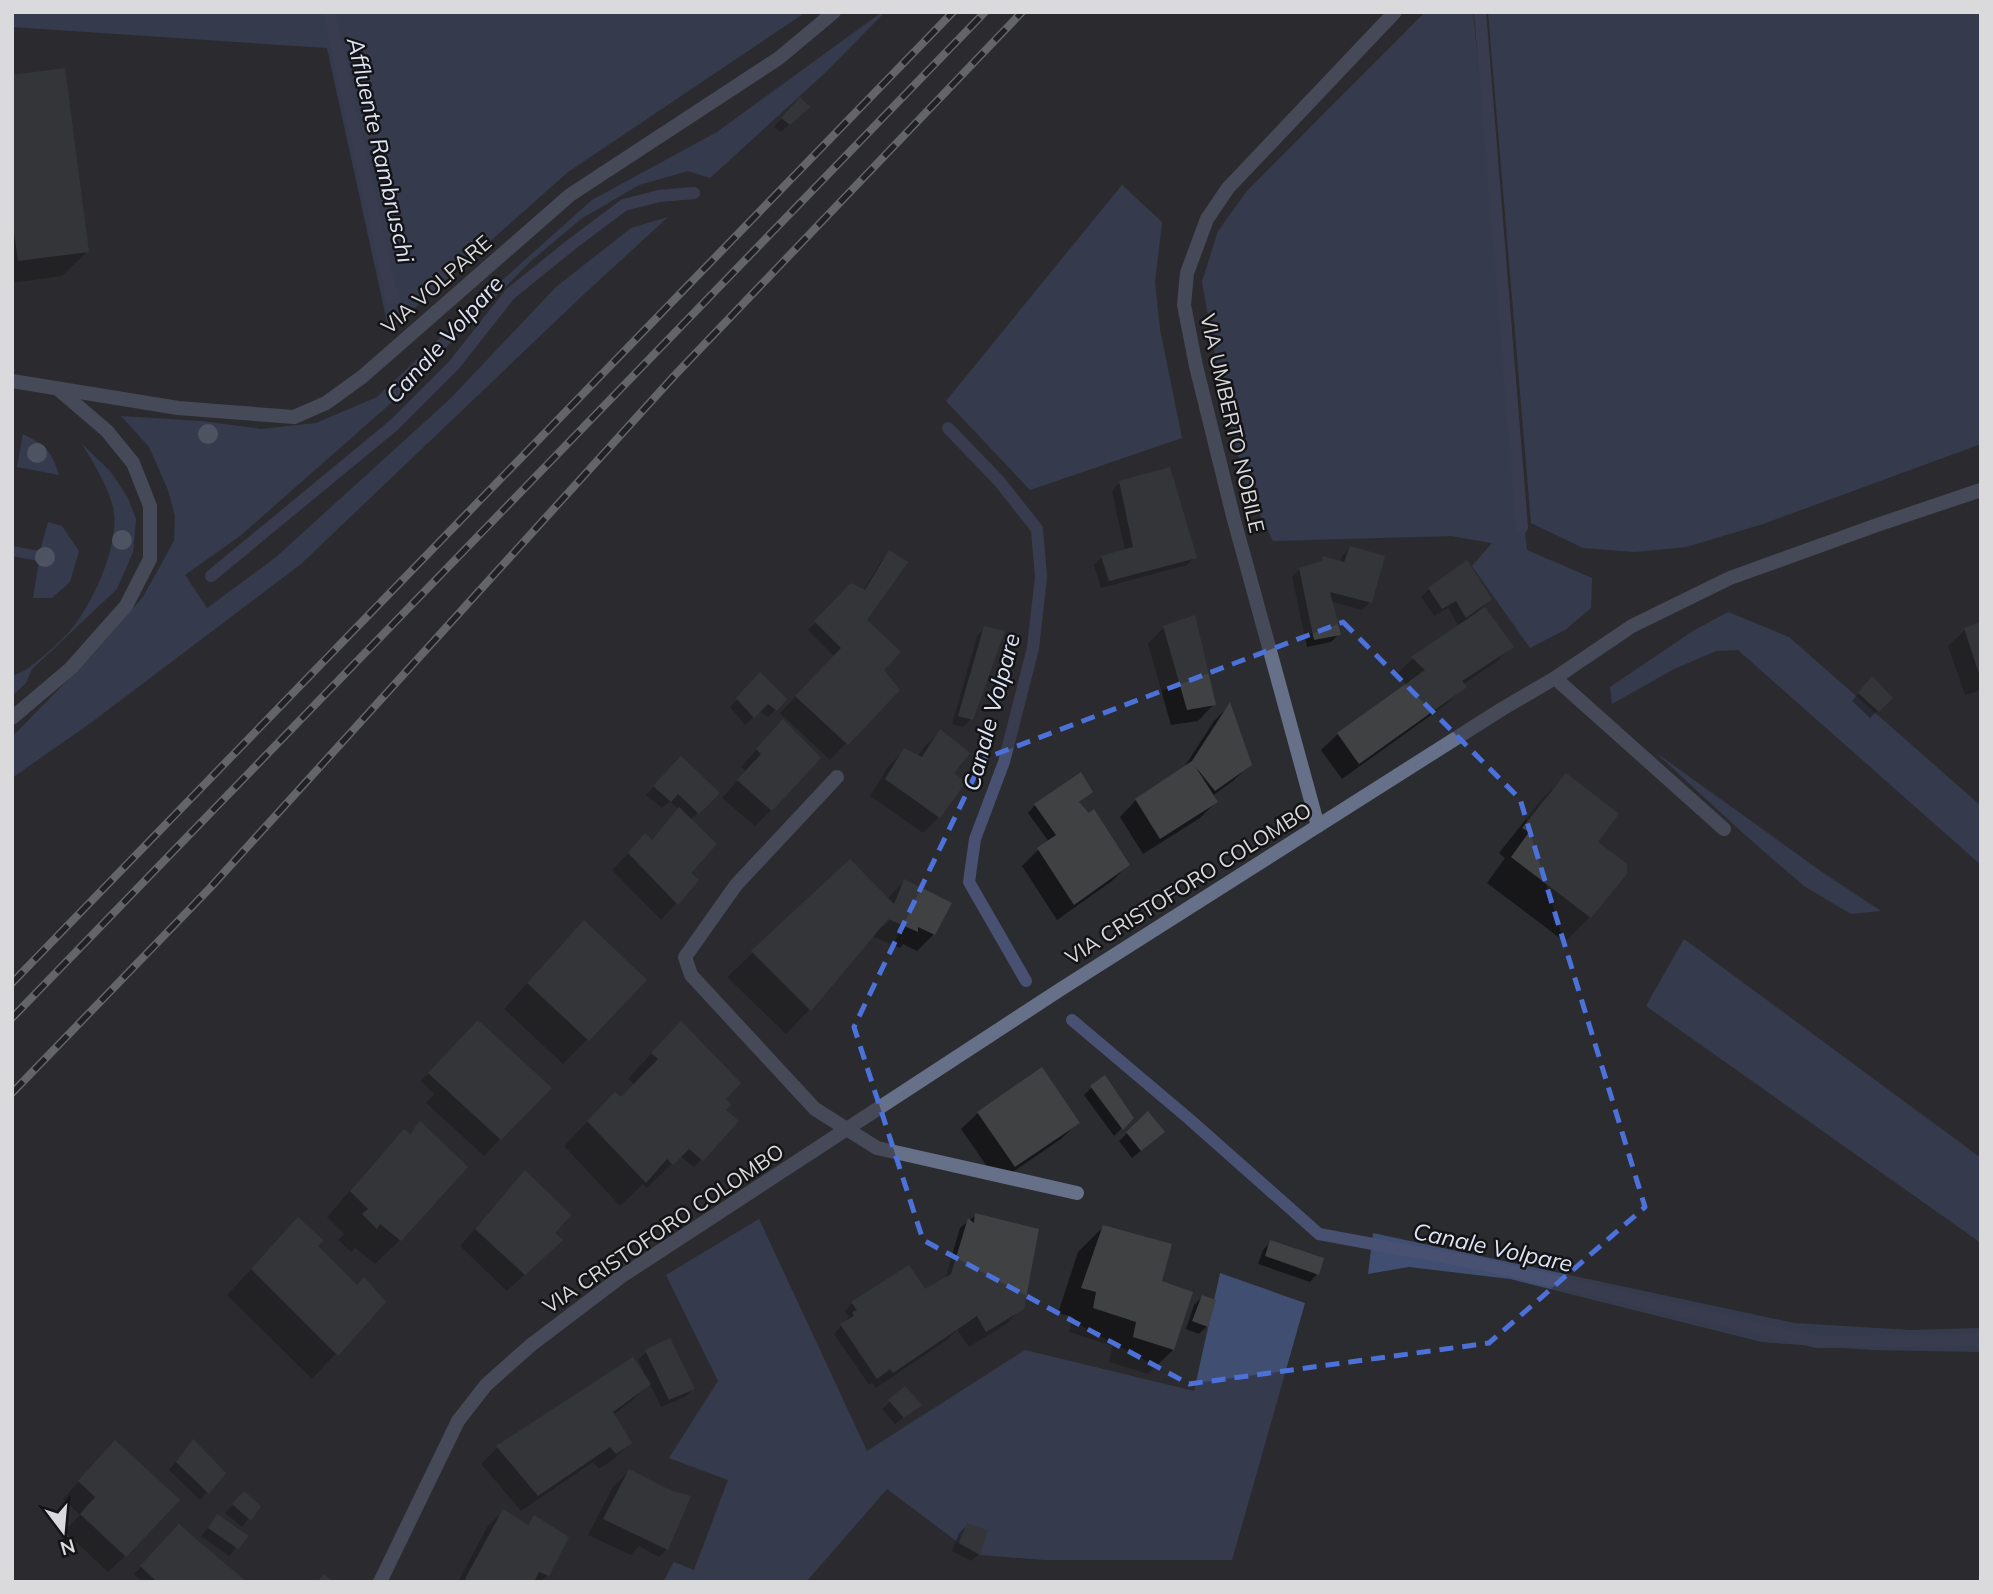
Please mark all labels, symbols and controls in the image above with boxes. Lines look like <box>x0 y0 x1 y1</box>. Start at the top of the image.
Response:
water label: Affluente Rambruschi <box>341 34 421 266</box>
street label: VIA VOLPARE <box>376 229 496 339</box>
water label: Canale Volpare <box>379 269 509 409</box>
street label: VIA UMBERTO NOBILE <box>1195 311 1271 535</box>
water label: Canale Volpare <box>956 630 1026 794</box>
street label: VIA CRISTOFORO COLOMBO <box>1060 796 1316 970</box>
street label: VIA CRISTOFORO COLOMBO <box>537 1137 789 1319</box>
water label: Canale Volpare <box>1411 1216 1575 1278</box>
north arrow <box>28 1496 98 1566</box>
text: N <box>57 1534 78 1561</box>

